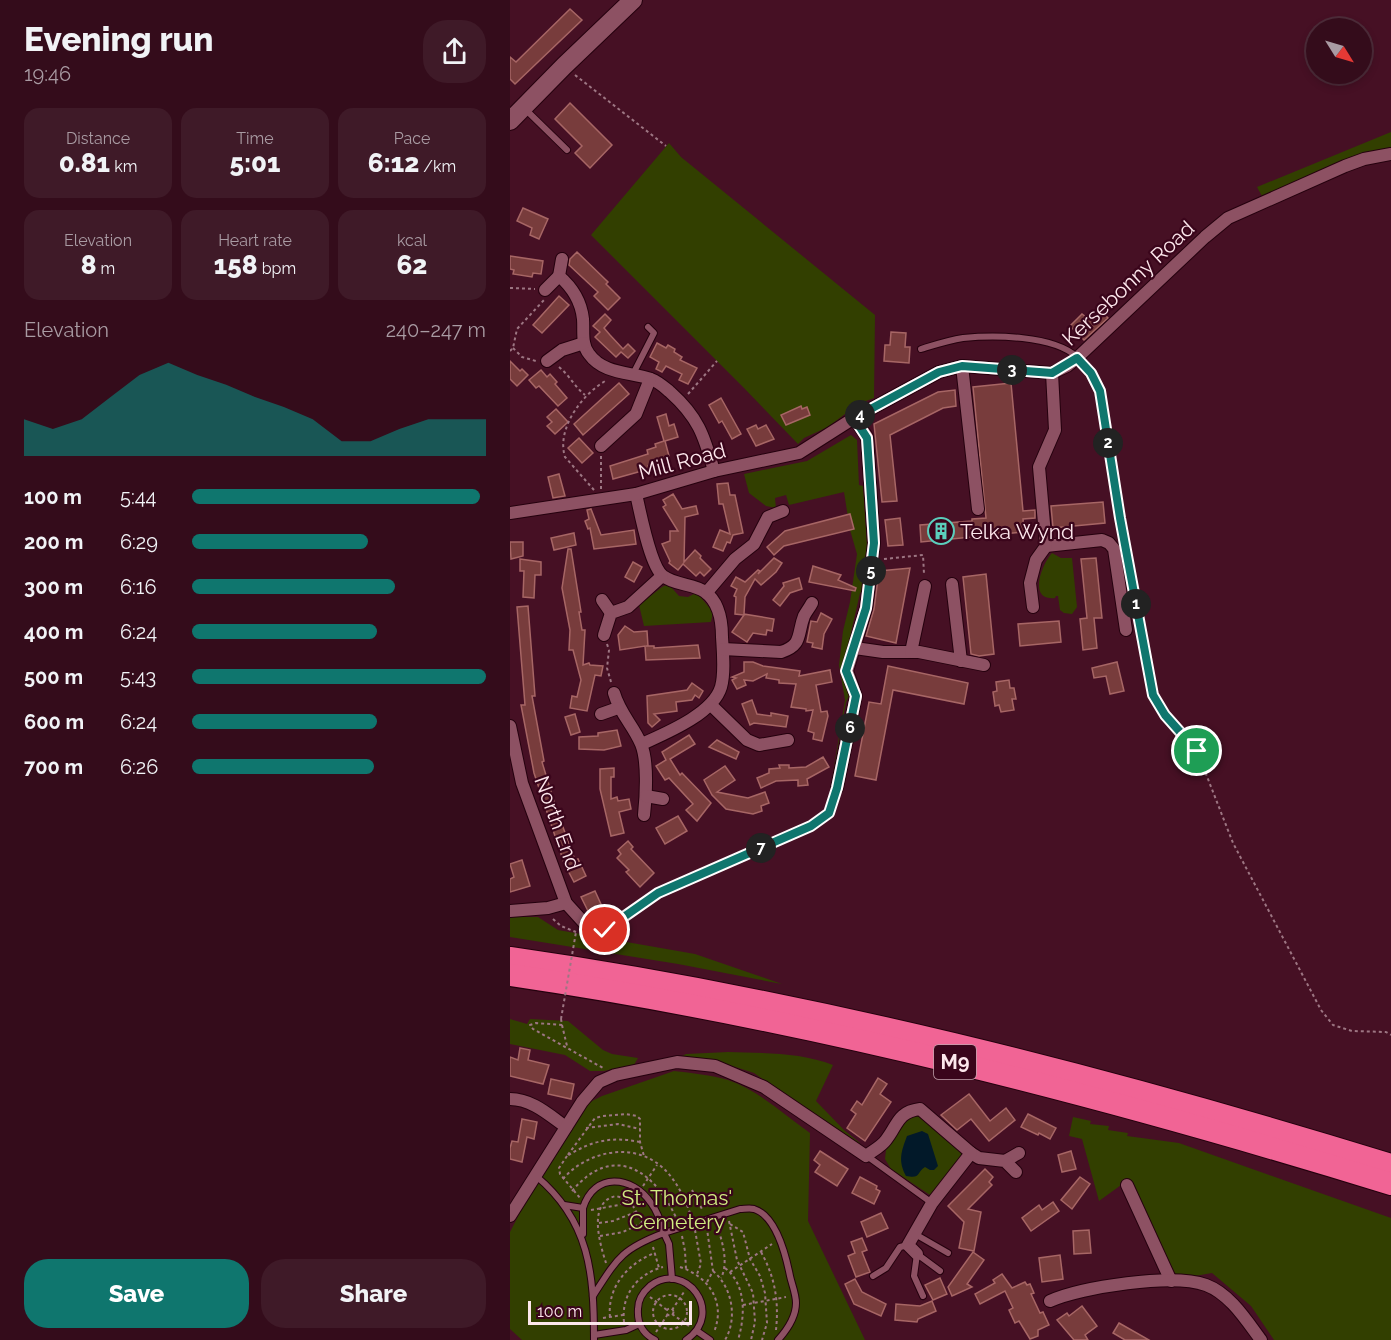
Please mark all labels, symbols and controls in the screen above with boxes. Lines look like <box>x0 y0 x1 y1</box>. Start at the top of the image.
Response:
north arrow <box>1306 18 1372 84</box>
map controls <box>1306 18 1372 84</box>
text: Evening run <box>24 20 214 59</box>
button: share <box>423 20 486 83</box>
text: 19:46 <box>24 62 71 86</box>
text: Distance <box>66 129 130 148</box>
text: Time <box>236 129 274 148</box>
text: Pace <box>394 129 430 148</box>
text: 0.81 <box>59 148 110 178</box>
text: 5:01 <box>229 148 281 178</box>
text: 6:12 <box>368 148 419 178</box>
text: km <box>110 157 137 176</box>
text: /km <box>419 157 456 176</box>
street label: Kersebonny Road <box>1057 215 1199 351</box>
text: Elevation <box>64 231 132 250</box>
text: Heart rate <box>218 231 292 250</box>
text: kcal <box>397 231 427 250</box>
text: 8 <box>81 250 97 280</box>
text: 158 <box>214 250 258 280</box>
text: 62 <box>397 250 427 280</box>
text: m <box>97 259 115 278</box>
text: bpm <box>258 259 296 278</box>
text: Elevation <box>24 318 109 342</box>
text: 240–247 m <box>386 318 486 342</box>
pin: 3 <box>997 355 1027 385</box>
text: 3 <box>1008 360 1016 379</box>
pin: 4 <box>845 400 875 430</box>
text: 4 <box>855 405 865 424</box>
pin: 2 <box>1093 428 1123 458</box>
text: 2 <box>1103 433 1113 452</box>
street label: Mill Road <box>636 437 728 485</box>
text: 100 m <box>24 485 82 509</box>
text: 5:44 <box>120 485 157 509</box>
building icon: Telka Wynd <box>926 516 956 546</box>
place label: Telka Wynd <box>960 519 1074 544</box>
text: 200 m <box>24 530 83 554</box>
text: 6:29 <box>120 530 158 554</box>
pin: 5 <box>856 556 886 586</box>
text: 5 <box>867 561 875 580</box>
text: 300 m <box>24 575 83 599</box>
text: 6:16 <box>120 575 156 599</box>
pin: 1 <box>1121 589 1151 619</box>
text: 1 <box>1132 594 1140 613</box>
text: 400 m <box>24 620 83 644</box>
text: 6:24 <box>120 620 157 644</box>
text: 500 m <box>24 665 83 689</box>
text: 5:43 <box>120 665 156 689</box>
text: 600 m <box>24 710 84 734</box>
text: 6:24 <box>120 710 157 734</box>
pin: 6 <box>835 713 865 743</box>
text: 6 <box>845 718 855 737</box>
pin <box>1171 725 1222 776</box>
icon: arrive <box>1180 734 1213 767</box>
text: 700 m <box>24 755 83 779</box>
text: 6:26 <box>120 755 158 779</box>
street label: North End <box>529 772 587 874</box>
pin: 7 <box>746 833 776 863</box>
text: 7 <box>757 838 765 857</box>
pin <box>579 904 630 955</box>
icon: check <box>588 913 621 946</box>
road number: M9 <box>934 1045 976 1079</box>
park label: St. Thomas' Cemetery <box>622 1185 732 1234</box>
button: Save <box>24 1259 249 1328</box>
button: Share <box>261 1259 486 1328</box>
scale bar <box>528 1298 692 1326</box>
text: 100 m <box>537 1302 582 1321</box>

